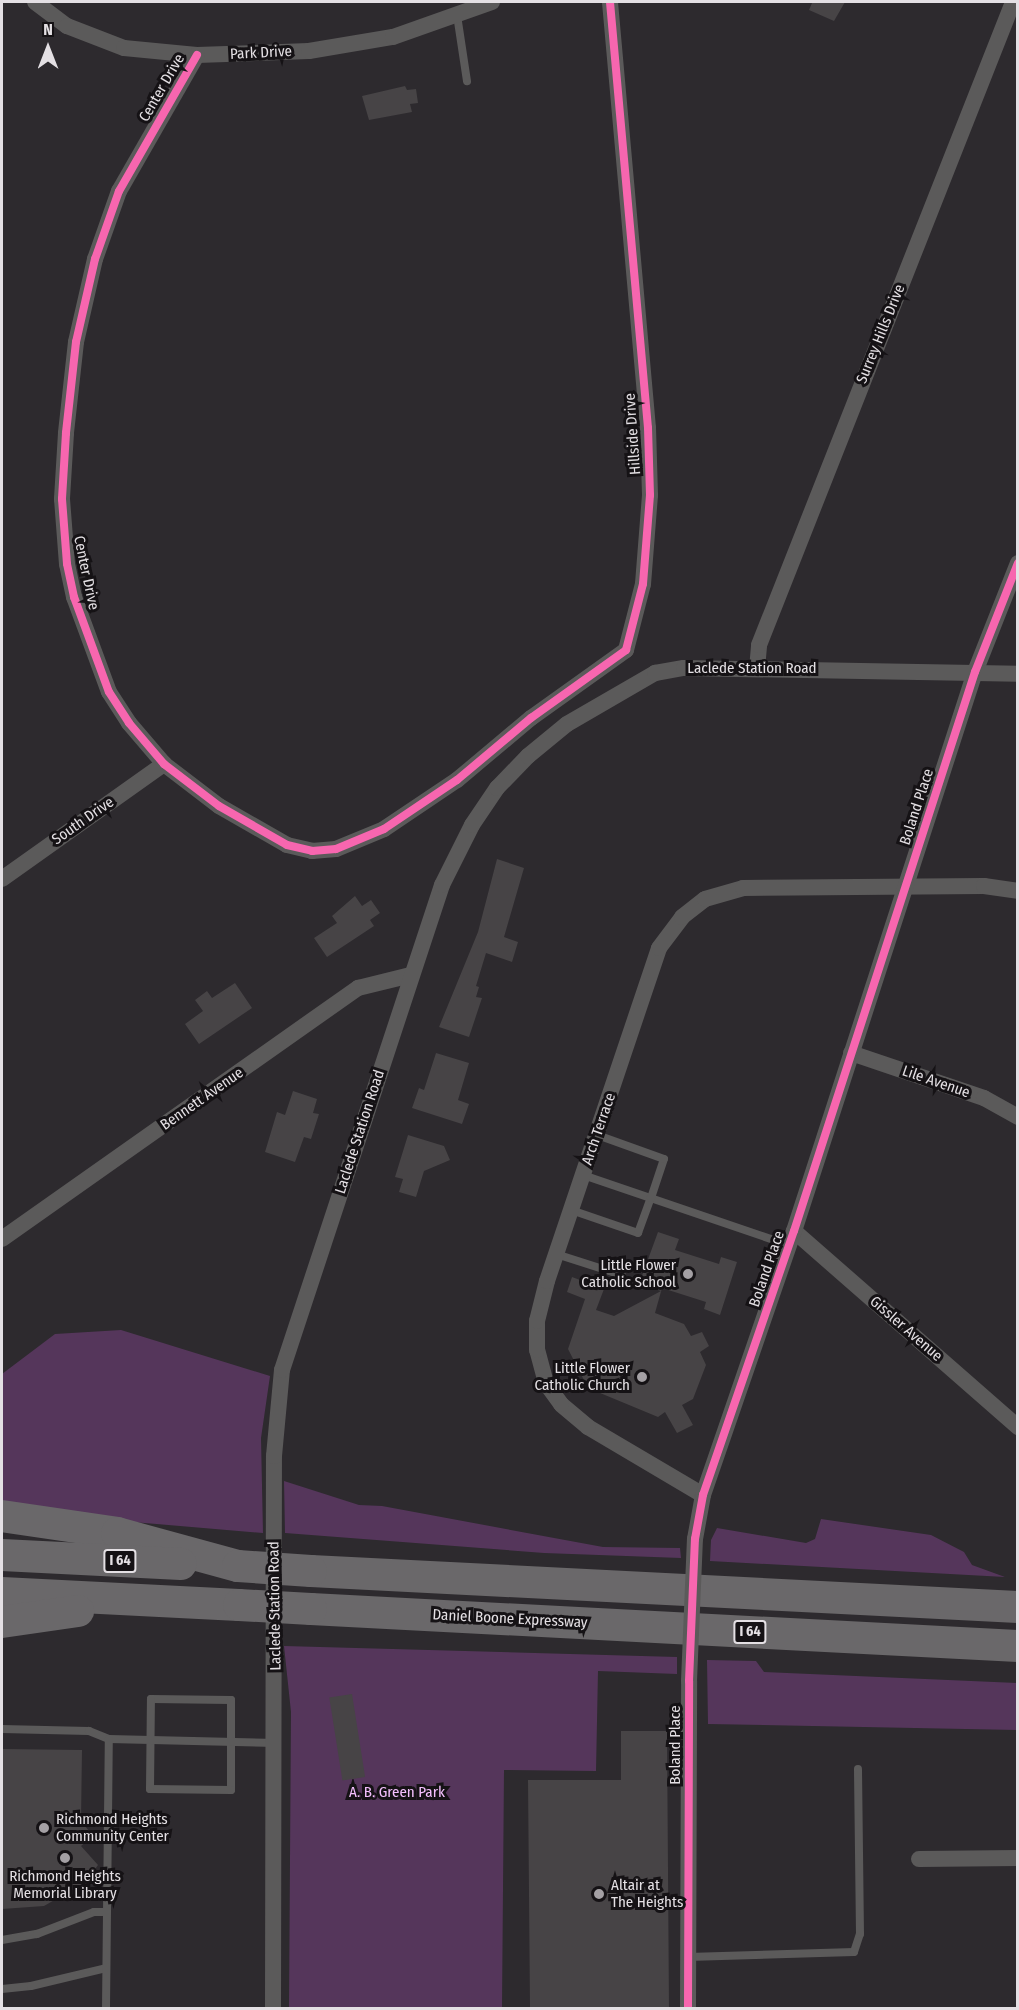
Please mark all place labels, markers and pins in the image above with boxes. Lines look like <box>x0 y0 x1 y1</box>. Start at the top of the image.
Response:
place label: Little Flower Catholic School <box>581 1256 676 1291</box>
marker: Little Flower Catholic School <box>681 1267 695 1281</box>
place label: Little Flower Catholic Church <box>534 1359 630 1394</box>
marker: Little Flower Catholic Church <box>635 1370 649 1384</box>
place label: Richmond Heights Community Center <box>56 1810 169 1845</box>
marker: Richmond Heights Community Center <box>37 1821 51 1835</box>
marker: Richmond Heights Memorial Library <box>58 1851 72 1865</box>
place label: Richmond Heights Memorial Library <box>9 1867 121 1902</box>
place label: Altair at The Heights <box>611 1876 683 1911</box>
marker: Altair at The Heights <box>592 1887 606 1901</box>

